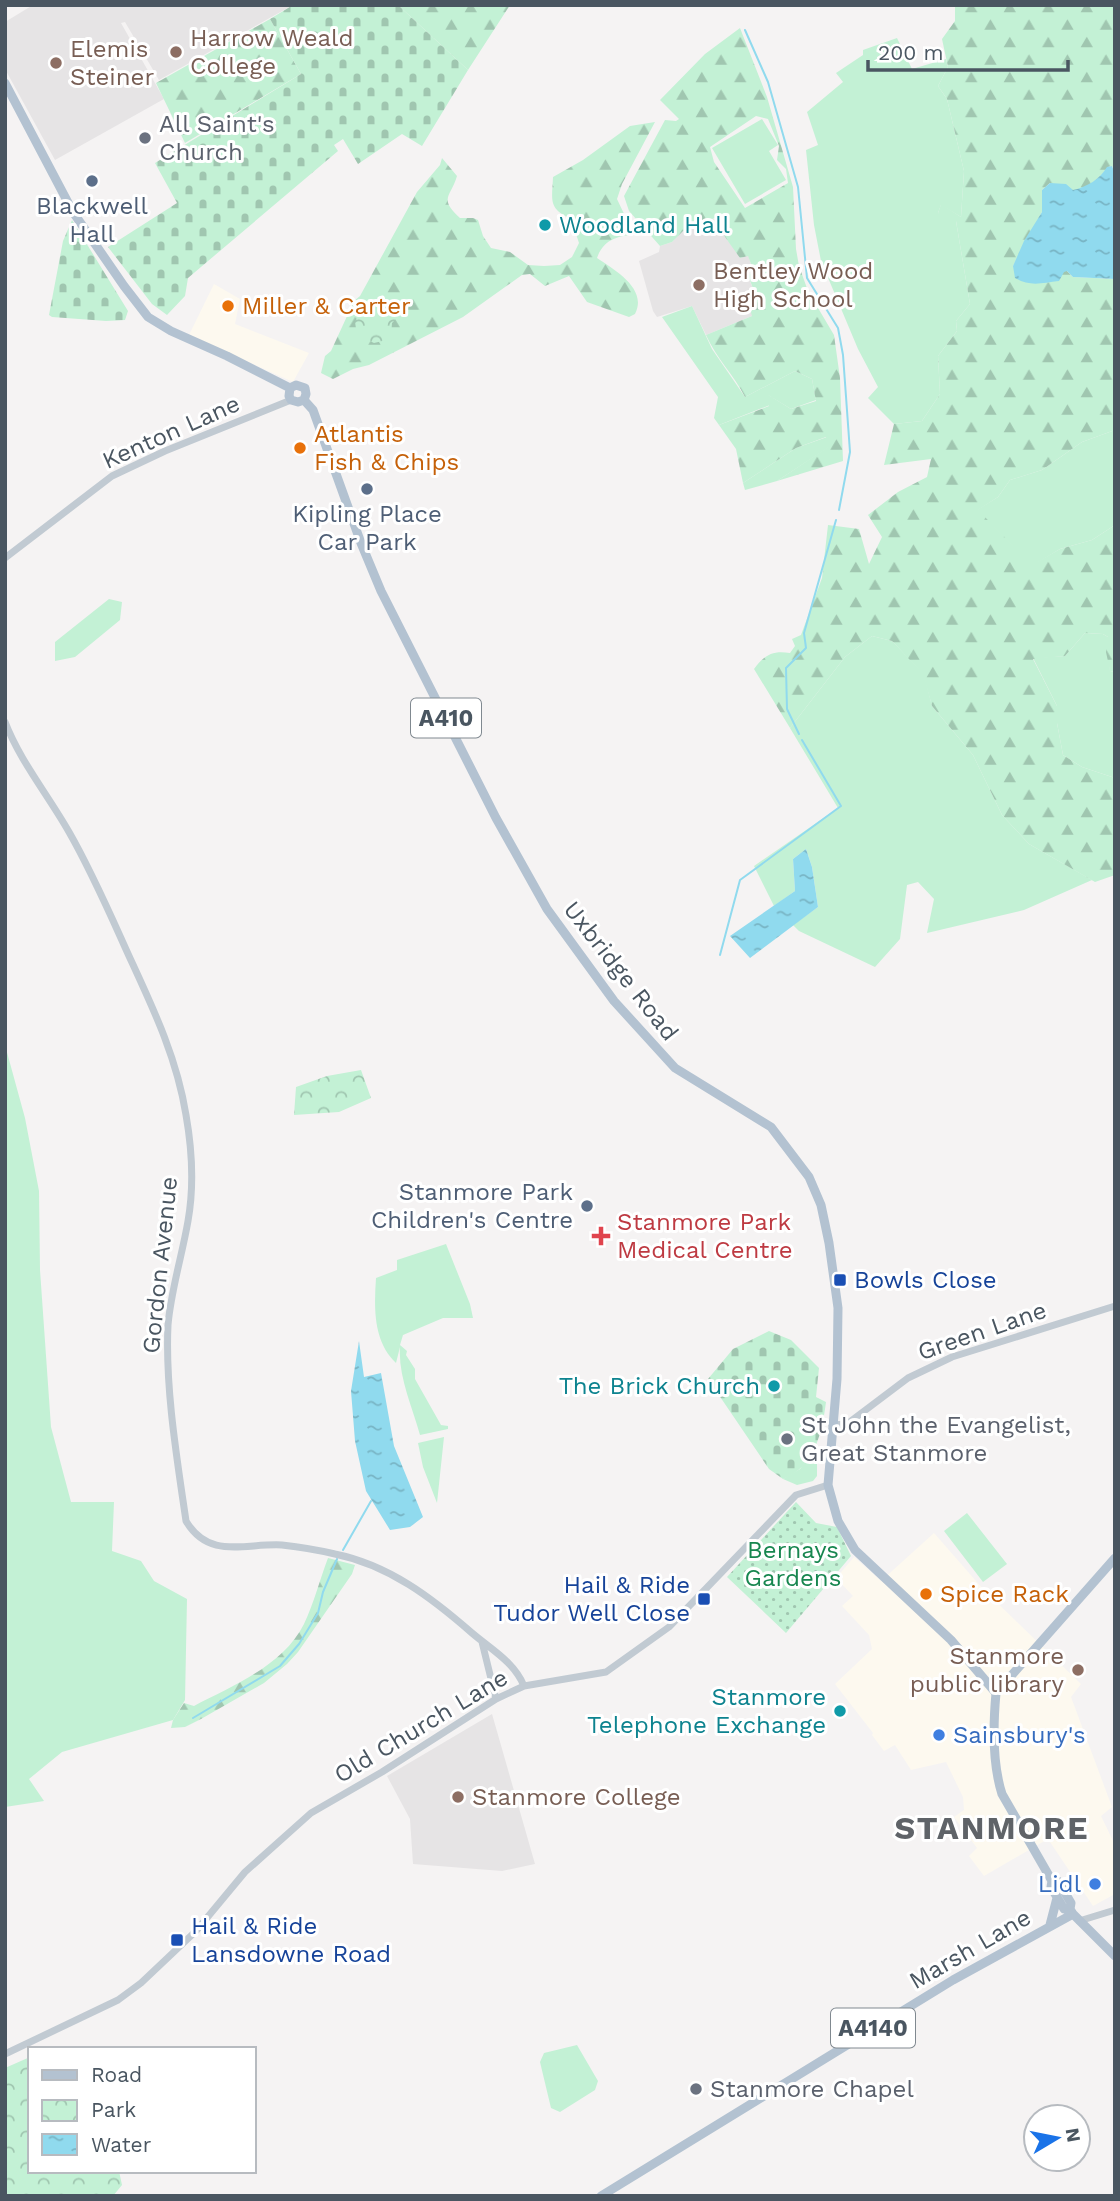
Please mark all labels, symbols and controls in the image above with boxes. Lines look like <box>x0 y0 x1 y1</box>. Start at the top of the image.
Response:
place label: Harrow Weald College <box>190 24 354 80</box>
scale bar <box>868 28 1068 72</box>
place label: Elemis Steiner <box>70 35 154 91</box>
text: 200 m <box>878 40 944 65</box>
marker: Harrow Weald College <box>168 44 184 60</box>
marker: Elemis Steiner <box>48 55 64 71</box>
place label: All Saint's Church <box>159 110 275 166</box>
marker: All Saint's Church <box>137 130 153 146</box>
marker: Blackwell Hall <box>84 173 100 189</box>
place label: Blackwell Hall <box>36 192 149 248</box>
place label: Woodland Hall <box>559 211 731 239</box>
marker: Woodland Hall <box>537 217 553 233</box>
place label: Bentley Wood High School <box>713 257 873 313</box>
marker: Bentley Wood High School <box>691 277 707 293</box>
place label: Miller & Carter <box>242 292 411 320</box>
marker: Miller & Carter <box>220 298 236 314</box>
street label: Kenton Lane <box>98 389 244 475</box>
place label: Atlantis Fish & Chips <box>314 420 459 476</box>
marker: Atlantis Fish & Chips <box>292 440 308 456</box>
marker: Kipling Place Car Park <box>359 481 375 497</box>
place label: Kipling Place Car Park <box>292 500 442 556</box>
road number: A410 <box>411 698 481 738</box>
street label: Uxbridge Road <box>558 896 684 1046</box>
street label: Gordon Avenue <box>137 1175 183 1355</box>
place label: Stanmore Park Children's Centre <box>371 1178 573 1234</box>
marker: Stanmore Park Children's Centre <box>579 1198 595 1214</box>
place label: Stanmore Park Medical Centre <box>617 1208 793 1264</box>
marker: Stanmore Park Medical Centre <box>591 1226 611 1246</box>
place label: Bowls Close <box>854 1266 997 1294</box>
marker: Bowls Close <box>832 1272 848 1288</box>
street label: Green Lane <box>914 1296 1050 1366</box>
place label: The Brick Church <box>559 1372 760 1400</box>
marker: The Brick Church <box>766 1378 782 1394</box>
place label: St John the Evangelist, Great Stanmore <box>801 1411 1071 1467</box>
marker: St John the Evangelist, Great Stanmore <box>779 1431 795 1447</box>
park label: Bernays Gardens <box>745 1536 841 1592</box>
place label: Hail & Ride Tudor Well Close <box>493 1571 690 1627</box>
place label: Spice Rack <box>940 1580 1069 1608</box>
marker: Spice Rack <box>918 1586 934 1602</box>
marker: Hail & Ride Tudor Well Close <box>696 1591 712 1607</box>
place label: Stanmore public library <box>910 1642 1065 1698</box>
marker: Stanmore public library <box>1070 1662 1086 1678</box>
street label: Old Church Lane <box>329 1663 513 1789</box>
place label: Stanmore Telephone Exchange <box>587 1683 826 1739</box>
marker: Stanmore Telephone Exchange <box>832 1703 848 1719</box>
place label: Sainsbury's <box>953 1721 1086 1749</box>
marker: Sainsbury's <box>931 1727 947 1743</box>
place label: Stanmore College <box>472 1783 681 1811</box>
marker: Stanmore College <box>450 1789 466 1805</box>
district label: STANMORE <box>895 1809 1089 1847</box>
place label: Lidl <box>1038 1870 1082 1898</box>
marker: Lidl <box>1087 1876 1103 1892</box>
street label: Marsh Lane <box>904 1903 1036 1995</box>
place label: Hail & Ride Lansdowne Road <box>191 1912 391 1968</box>
marker: Hail & Ride Lansdowne Road <box>169 1932 185 1948</box>
road number: A4140 <box>831 2008 915 2048</box>
legend <box>28 2047 256 2173</box>
text: Road <box>91 2062 142 2087</box>
place label: Stanmore Chapel <box>710 2075 914 2103</box>
marker: Stanmore Chapel <box>688 2081 704 2097</box>
text: Park <box>91 2097 136 2122</box>
north arrow <box>1022 2103 1092 2173</box>
text: N <box>1061 2126 1086 2144</box>
text: Water <box>91 2132 152 2157</box>

